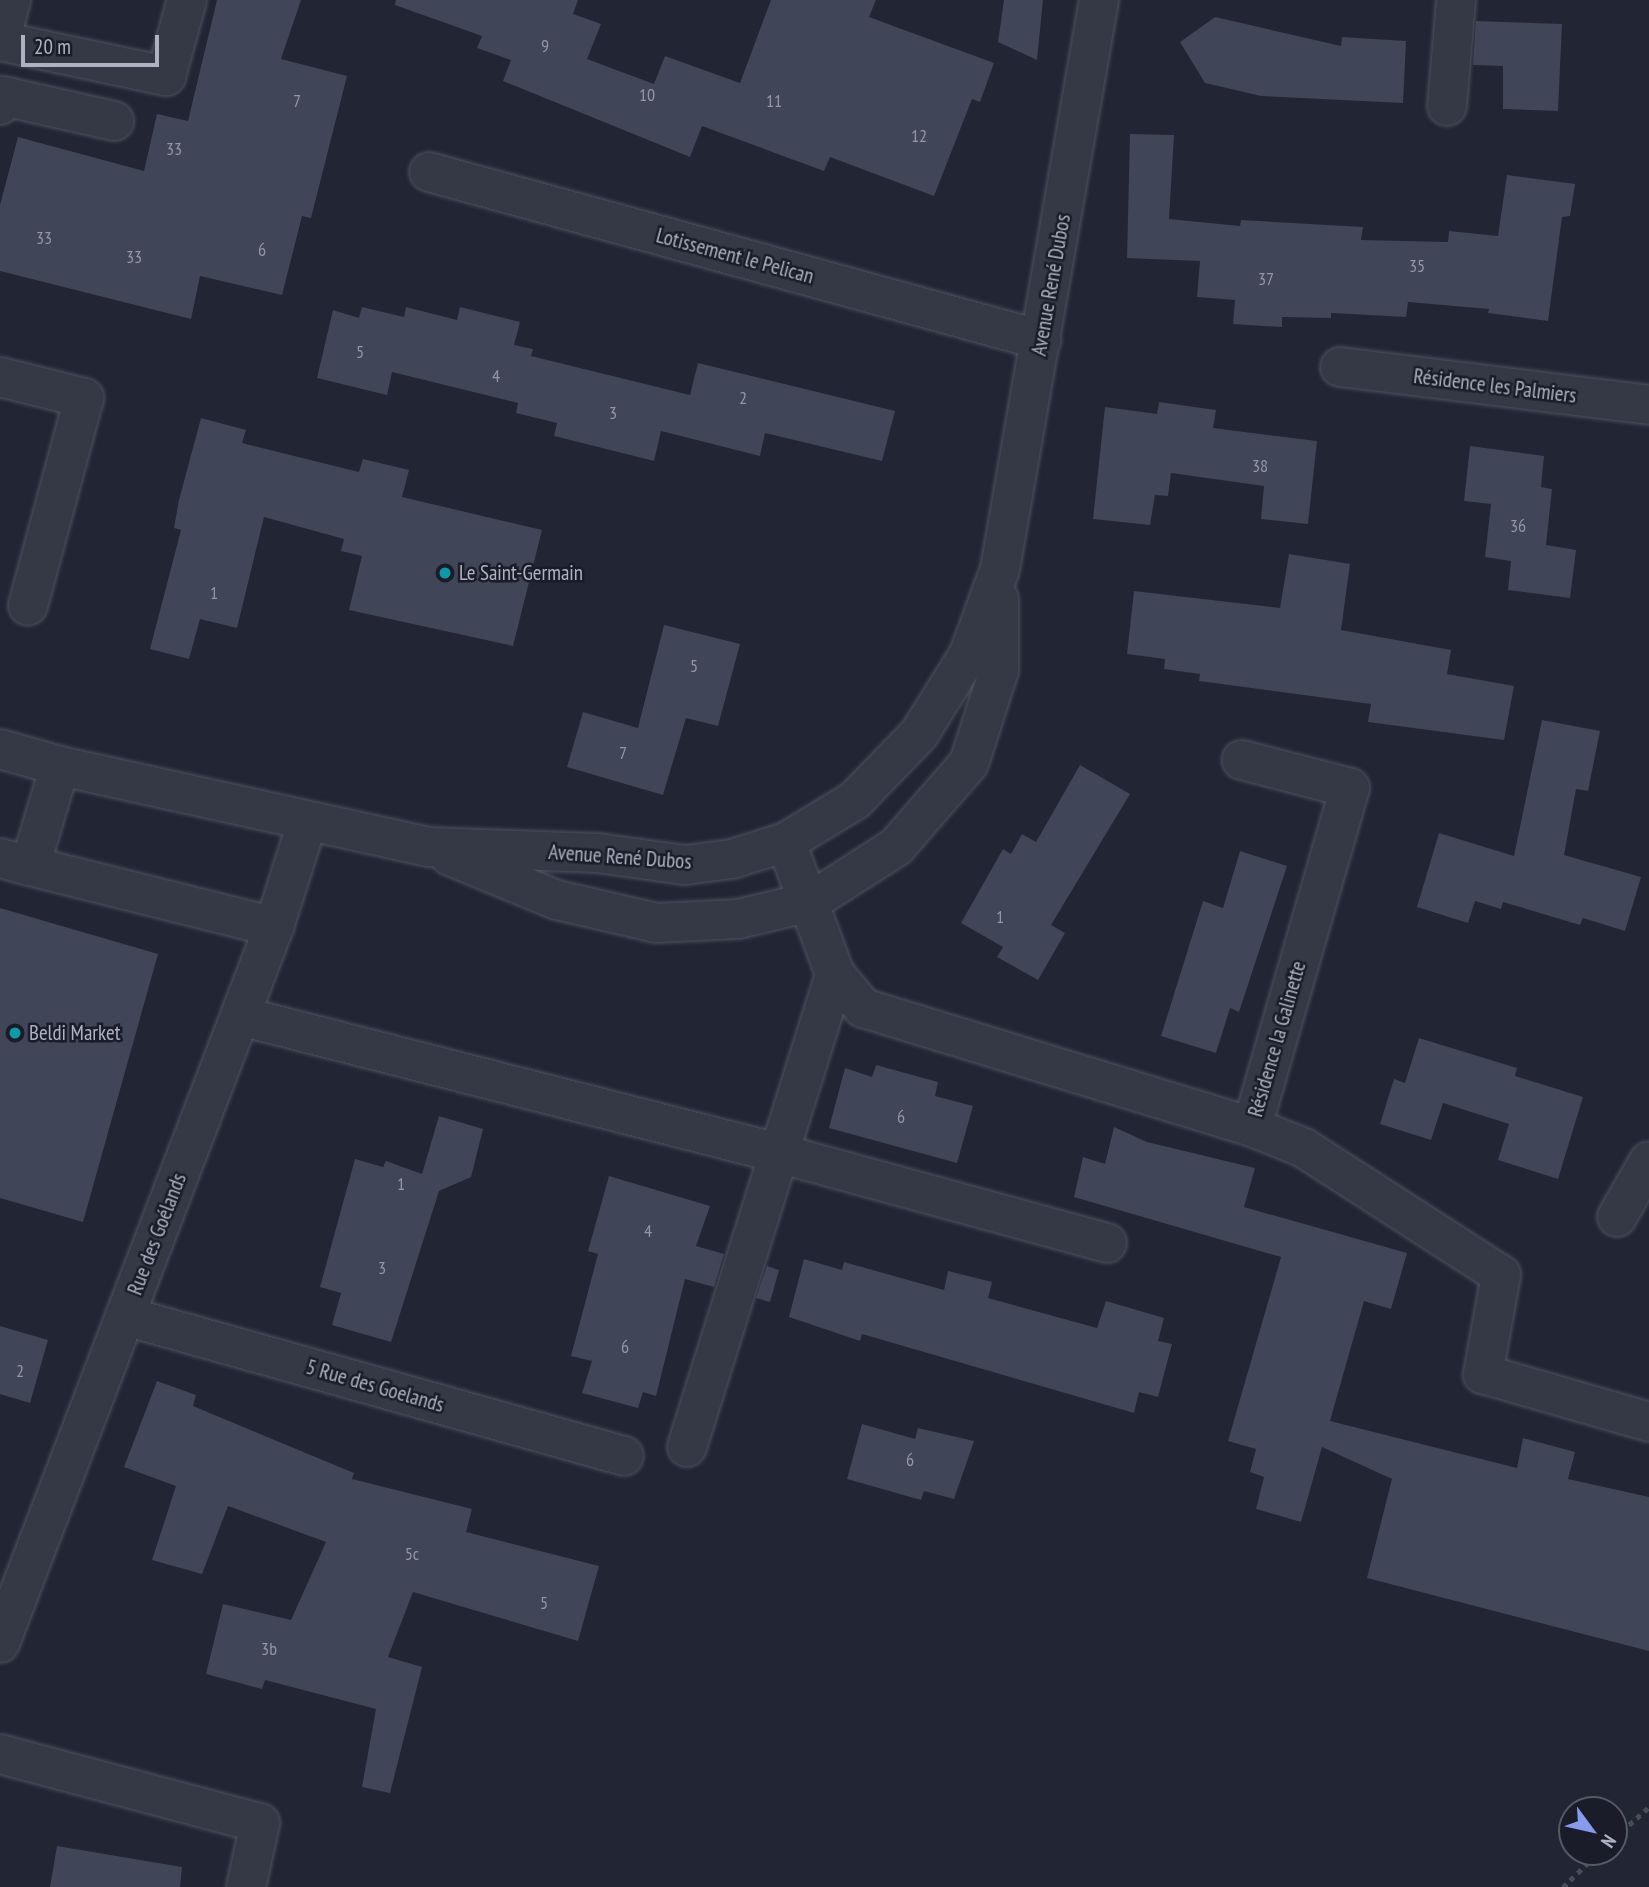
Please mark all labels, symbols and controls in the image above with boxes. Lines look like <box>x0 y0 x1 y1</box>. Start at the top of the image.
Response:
scale bar <box>24 21 163 65</box>
text: 20 m <box>34 33 71 60</box>
house number: 9 <box>541 35 549 57</box>
house number: 10 <box>639 84 655 106</box>
house number: 7 <box>293 90 301 112</box>
house number: 11 <box>766 90 782 112</box>
house number: 12 <box>911 125 927 147</box>
house number: 33 <box>166 138 182 160</box>
street label: Avenue René Dubos <box>1026 212 1076 358</box>
street label: Lotissement le Pelican <box>654 223 816 289</box>
house number: 33 <box>36 227 52 249</box>
house number: 6 <box>258 239 266 261</box>
house number: 33 <box>126 246 142 268</box>
house number: 35 <box>1409 255 1425 277</box>
house number: 37 <box>1258 268 1274 290</box>
house number: 5 <box>356 341 364 363</box>
street label: Résidence les Palmiers <box>1412 364 1578 408</box>
house number: 4 <box>492 365 500 387</box>
house number: 2 <box>739 387 747 409</box>
house number: 3 <box>609 402 617 424</box>
house number: 38 <box>1252 455 1268 477</box>
house number: 36 <box>1510 515 1526 537</box>
place label: Le Saint-Germain <box>459 560 583 586</box>
marker: Le Saint-Germain <box>437 565 453 581</box>
house number: 1 <box>210 582 218 604</box>
house number: 5 <box>690 655 698 677</box>
house number: 7 <box>619 742 627 764</box>
street label: Avenue René Dubos <box>548 839 692 875</box>
house number: 1 <box>996 906 1004 928</box>
street label: Résidence la Galinette <box>1243 958 1311 1120</box>
place label: Beldi Market <box>29 1020 120 1046</box>
marker: Beldi Market <box>7 1025 23 1041</box>
house number: 6 <box>897 1106 905 1128</box>
street label: Rue des Goélands <box>122 1170 192 1298</box>
house number: 1 <box>397 1173 405 1195</box>
house number: 4 <box>644 1220 652 1242</box>
house number: 3 <box>378 1257 386 1279</box>
house number: 6 <box>621 1336 629 1358</box>
street label: 5 Rue des Goelands <box>303 1354 447 1418</box>
house number: 2 <box>16 1360 24 1382</box>
house number: 6 <box>906 1449 914 1471</box>
house number: 5c <box>405 1543 419 1565</box>
house number: 5 <box>540 1592 548 1614</box>
house number: 3b <box>261 1638 277 1660</box>
north arrow <box>1558 1796 1628 1866</box>
text: N <box>1596 1831 1622 1852</box>

